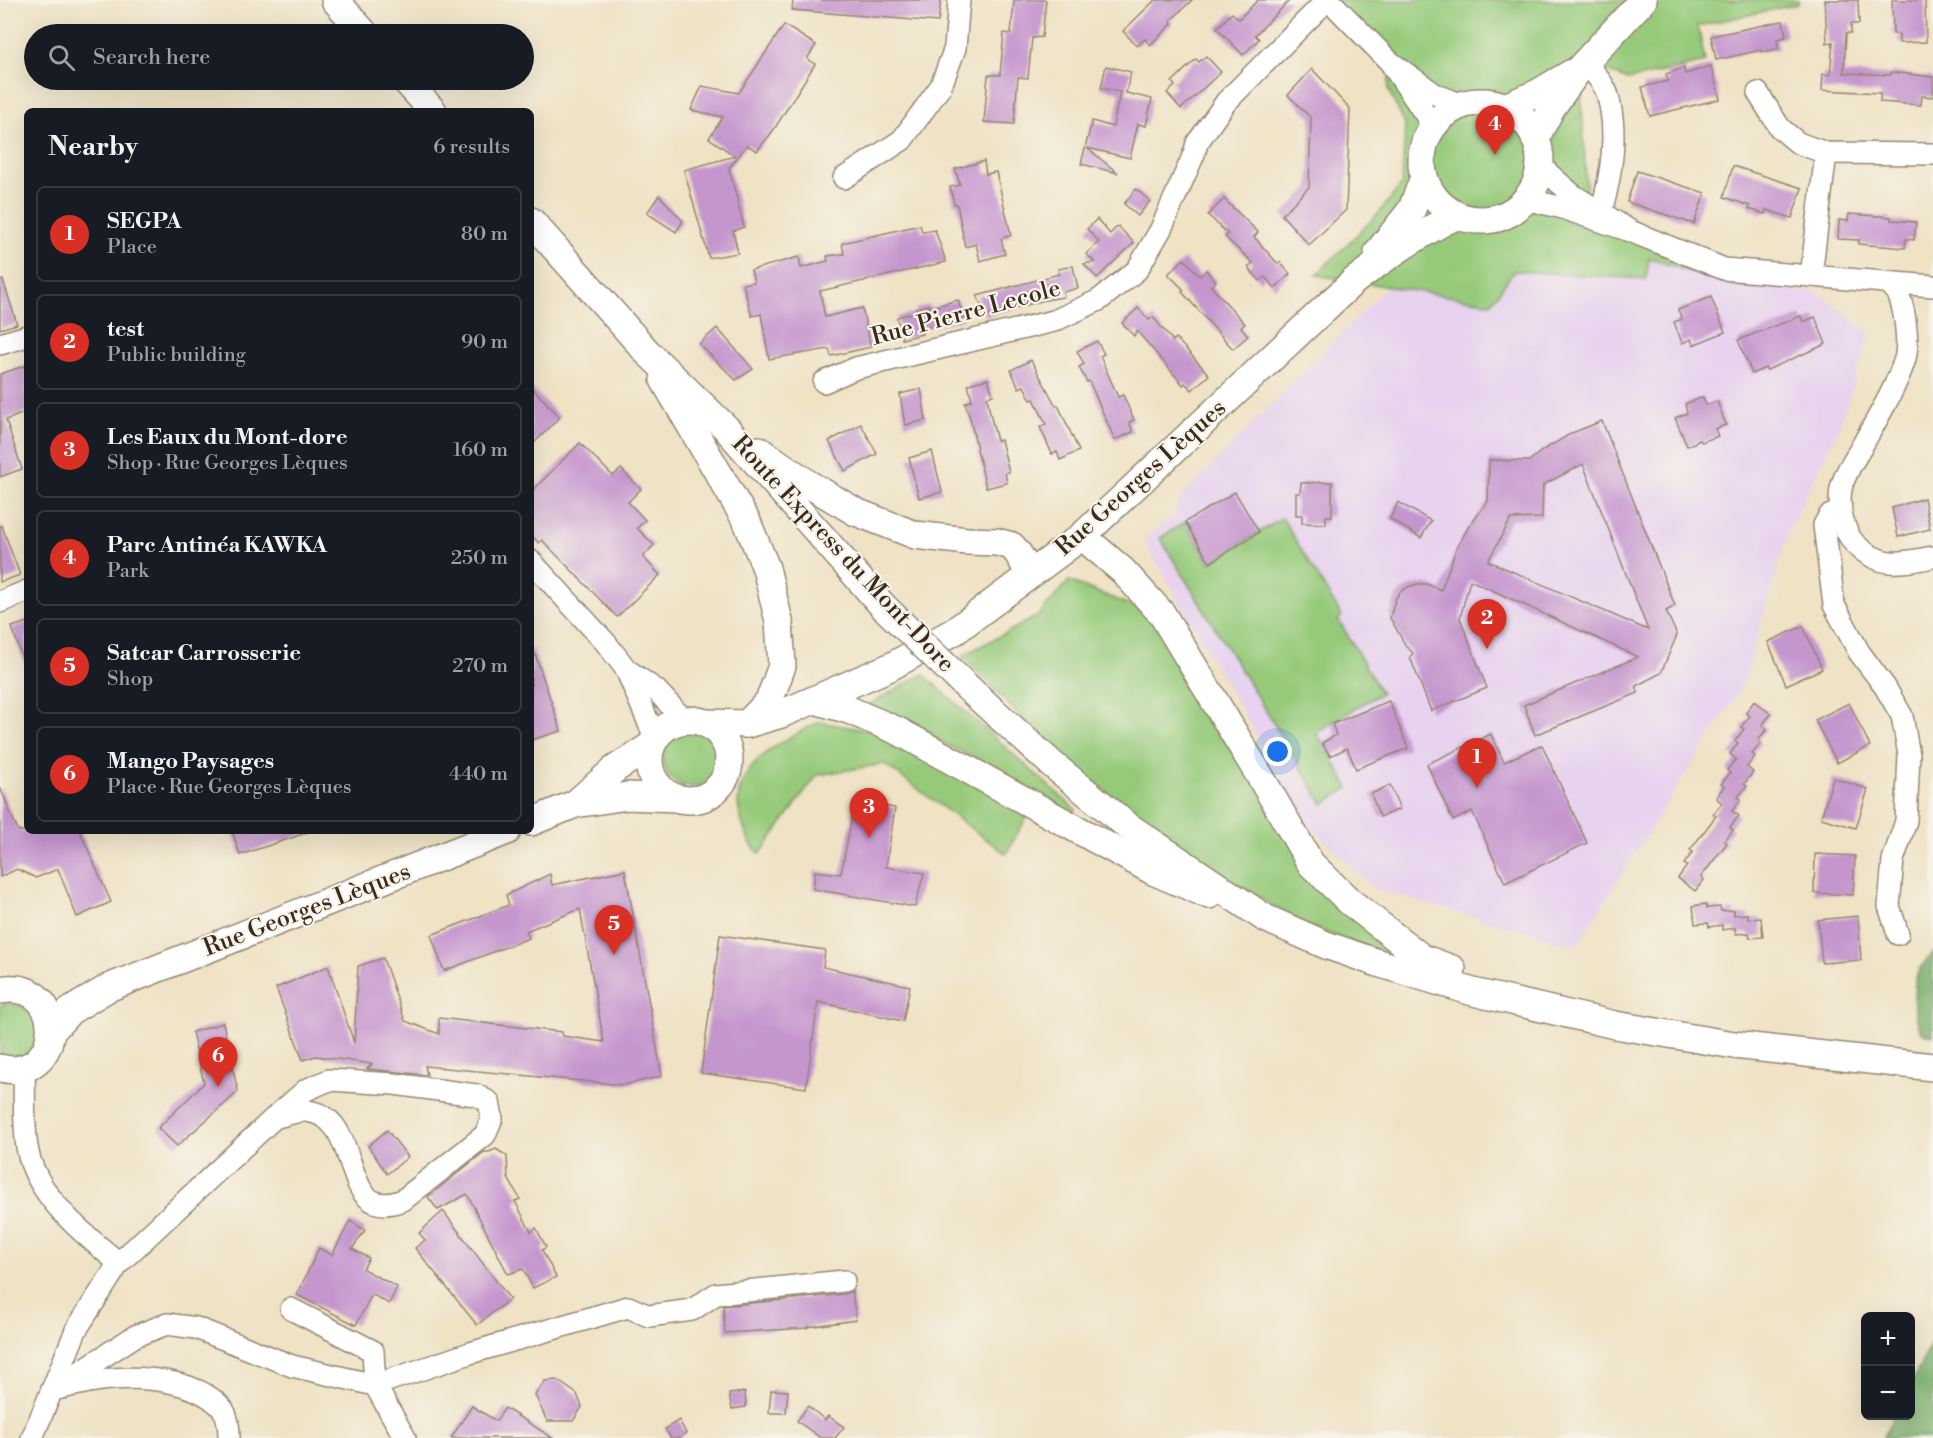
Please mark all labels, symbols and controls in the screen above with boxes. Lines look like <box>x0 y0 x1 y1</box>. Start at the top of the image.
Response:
search box <box>24 24 534 90</box>
icon: search <box>45 41 78 74</box>
text: Search here <box>93 44 210 71</box>
pin: 4 <box>1476 106 1514 155</box>
text: Nearby <box>48 131 138 163</box>
text: 6 results <box>433 135 510 160</box>
text: SEGPA <box>107 208 181 235</box>
text: 1 <box>65 222 74 247</box>
text: 80 m <box>461 222 508 247</box>
text: Place <box>107 235 157 260</box>
street label: Rue Pierre Lecole <box>868 273 1064 353</box>
text: test <box>107 316 144 343</box>
text: 2 <box>63 330 76 355</box>
text: 90 m <box>461 330 508 355</box>
text: Public building <box>107 343 246 368</box>
street label: Rue Georges Lèques <box>1049 393 1233 563</box>
text: Les Eaux du Mont-dore <box>107 424 348 451</box>
street label: Route Express du Mont-Dore <box>725 429 961 679</box>
text: 3 <box>63 438 76 463</box>
text: 160 m <box>453 438 508 463</box>
text: Shop · Rue Georges Lèques <box>107 451 348 476</box>
text: Parc Antinéa KAWKA <box>107 532 327 559</box>
text: 4 <box>63 546 76 571</box>
text: 250 m <box>451 546 508 571</box>
text: Park <box>107 559 149 584</box>
pin: 2 <box>1468 600 1506 649</box>
text: Satcar Carrosserie <box>107 640 301 667</box>
text: 5 <box>63 654 76 679</box>
text: 270 m <box>452 654 508 679</box>
text: Shop <box>107 667 153 692</box>
your location <box>1263 737 1292 766</box>
pin: 1 <box>1458 738 1496 788</box>
text: Mango Paysages <box>107 748 274 775</box>
text: 6 <box>63 762 76 787</box>
text: 440 m <box>449 762 508 787</box>
text: Place · Rue Georges Lèques <box>107 775 352 800</box>
pin: 3 <box>850 788 888 838</box>
street label: Rue Georges Lèques <box>199 857 415 963</box>
pin: 5 <box>594 906 634 955</box>
pin: 6 <box>198 1038 238 1087</box>
map controls <box>1861 1312 1915 1420</box>
button: + <box>1861 1312 1915 1366</box>
button: − <box>1861 1366 1915 1420</box>

